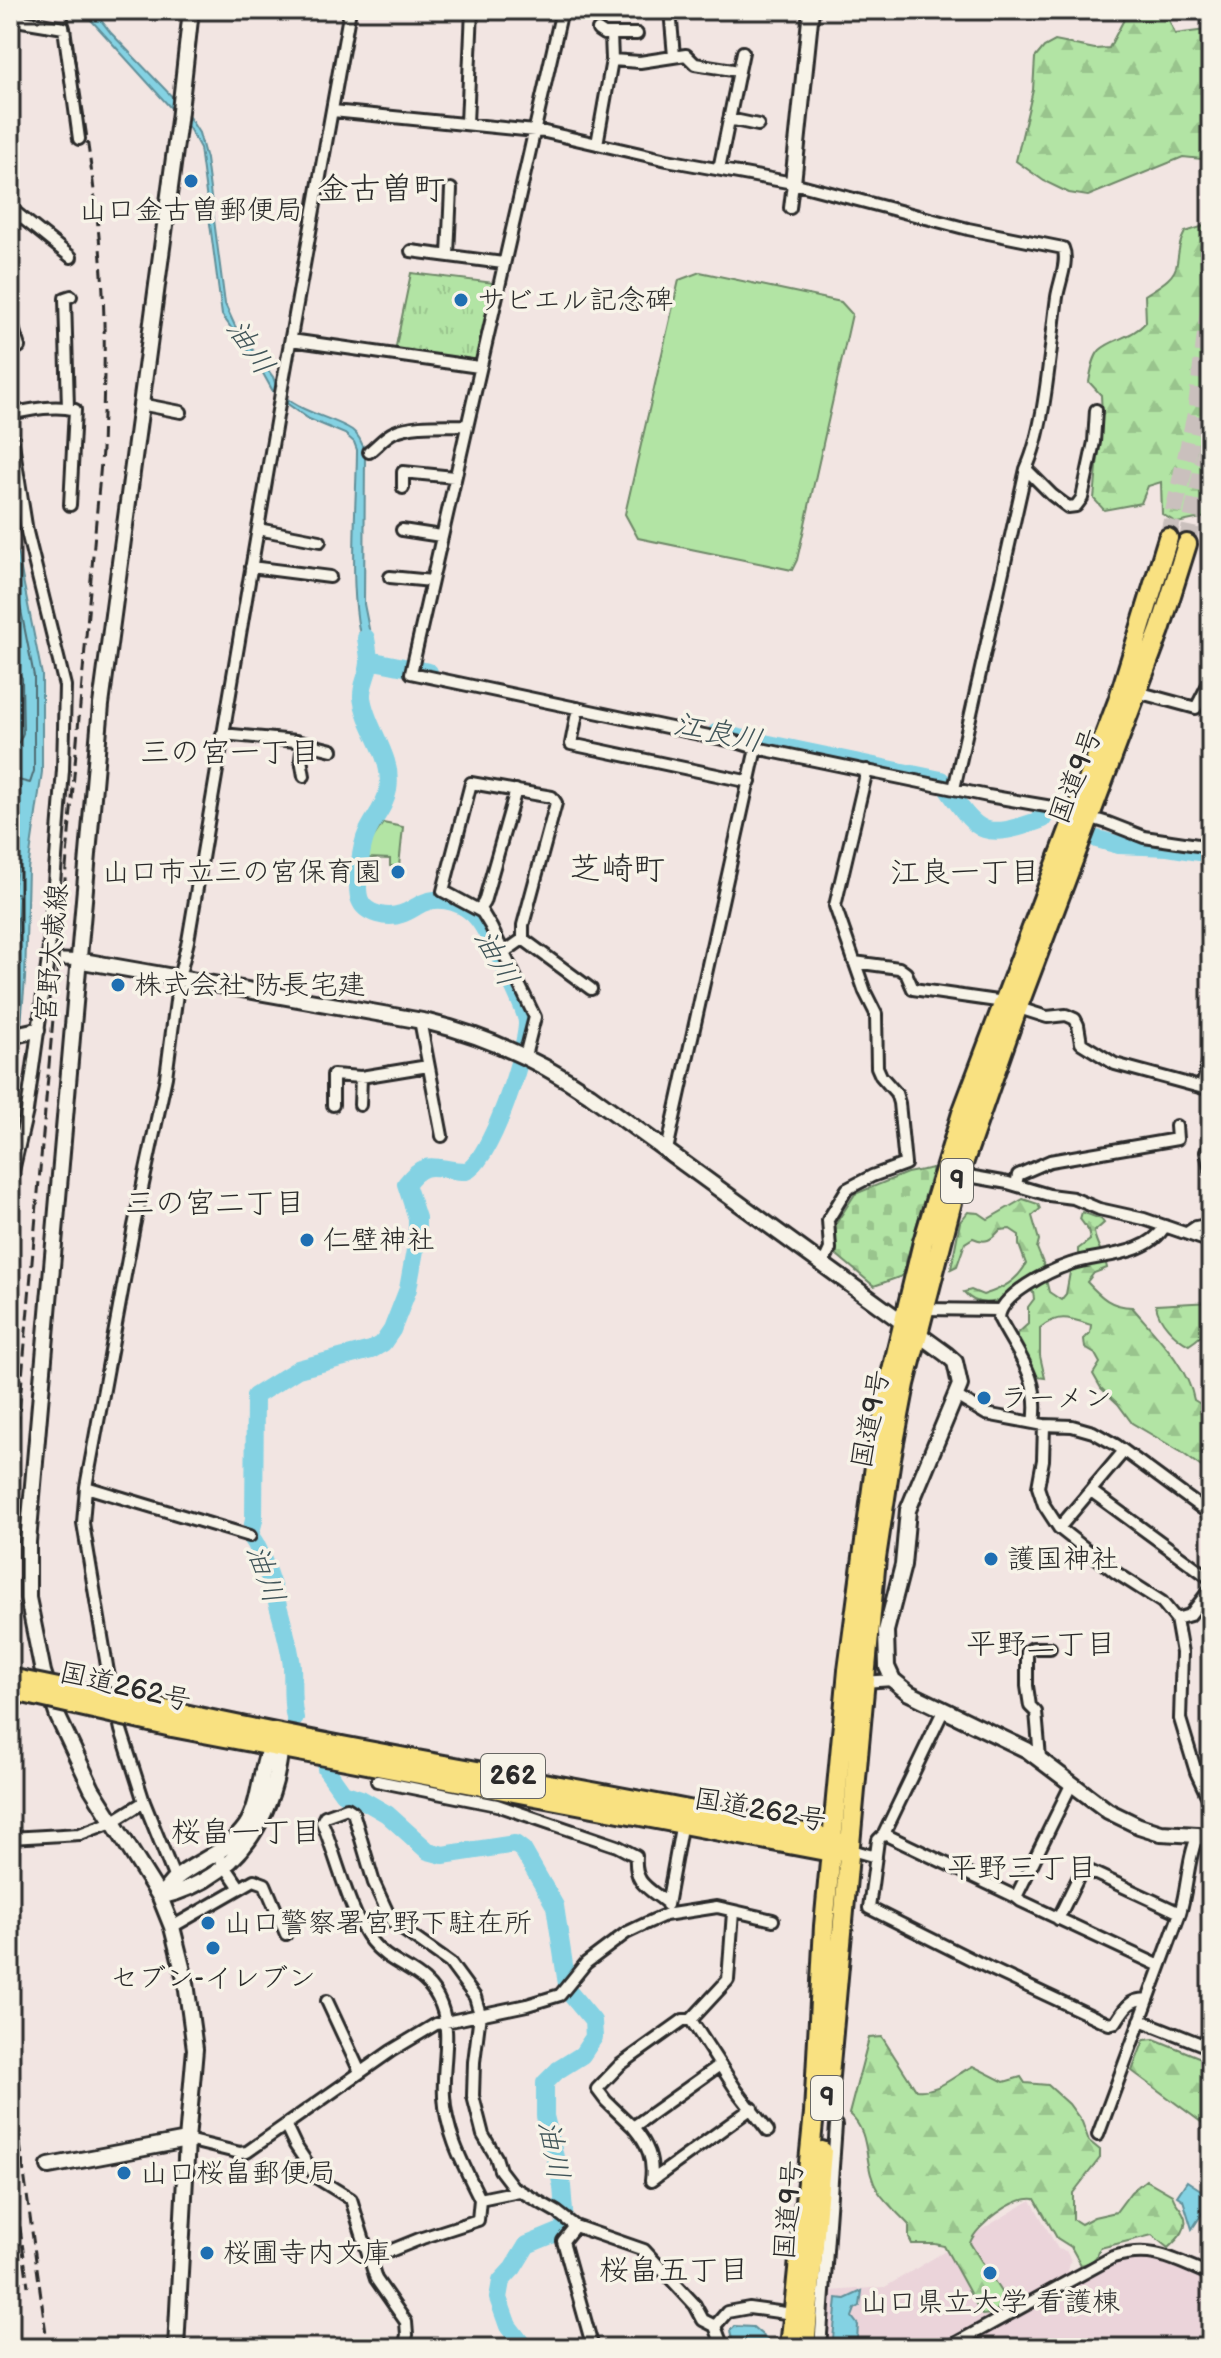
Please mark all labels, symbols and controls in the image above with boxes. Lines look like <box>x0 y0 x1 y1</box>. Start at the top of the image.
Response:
district label: 金古曽町 <box>317 170 445 209</box>
marker: 山口金古曽郵便局 <box>182 172 200 190</box>
place label: 山口金古曽郵便局 <box>79 194 303 227</box>
place label: サビエル記念碑 <box>477 284 673 317</box>
marker: サビエル記念碑 <box>452 291 470 309</box>
water label: 油川 <box>218 312 282 382</box>
water label: 江良川 <box>670 706 766 760</box>
street label: 国道9号 <box>1043 723 1109 829</box>
district label: 三の宮一丁目 <box>140 735 320 771</box>
district label: 芝崎町 <box>569 850 665 889</box>
district label: 江良一丁目 <box>890 855 1040 891</box>
place label: 山口市立三の宮保育園 <box>102 856 382 889</box>
marker: 山口市立三の宮保育園 <box>389 863 407 881</box>
street label: 宮野大歳線 <box>29 882 75 1024</box>
water label: 油川 <box>466 923 526 993</box>
place label: 株式会社 防長宅建 <box>134 969 366 1002</box>
marker: 株式会社 防長宅建 <box>109 976 127 994</box>
road number: 9 <box>941 1159 973 1203</box>
district label: 三の宮二丁目 <box>125 1186 305 1222</box>
place label: 仁壁神社 <box>323 1224 435 1257</box>
marker: 仁壁神社 <box>298 1231 316 1249</box>
street label: 国道9号 <box>845 1367 897 1471</box>
place label: ラーメン <box>1000 1382 1112 1415</box>
marker: ラーメン <box>975 1389 993 1407</box>
water label: 油川 <box>238 1540 292 1608</box>
place label: 護国神社 <box>1007 1543 1119 1576</box>
marker: 護国神社 <box>982 1550 1000 1568</box>
district label: 平野二丁目 <box>966 1627 1116 1663</box>
street label: 国道262号 <box>56 1656 194 1718</box>
road number: 262 <box>481 1754 545 1798</box>
street label: 国道262号 <box>691 1782 829 1838</box>
district label: 桜畠一丁目 <box>171 1815 321 1851</box>
district label: 平野三丁目 <box>947 1851 1097 1887</box>
place label: 山口警察署宮野下駐在所 <box>224 1907 532 1940</box>
marker: 山口警察署宮野下駐在所 <box>199 1914 217 1932</box>
marker: セブン-イレブン <box>204 1939 222 1957</box>
place label: セブン-イレブン <box>110 1962 316 1995</box>
road number: 9 <box>811 2076 843 2120</box>
water label: 油川 <box>530 2117 576 2183</box>
place label: 山口桜畠郵便局 <box>140 2157 336 2190</box>
street label: 国道9号 <box>768 2159 810 2261</box>
marker: 山口桜畠郵便局 <box>115 2164 133 2182</box>
place label: 桜圃寺内文庫 <box>223 2237 391 2270</box>
marker: 桜圃寺内文庫 <box>198 2244 216 2262</box>
district label: 桜畠五丁目 <box>599 2253 749 2289</box>
marker: 山口県立大学 看護棟 <box>981 2264 999 2282</box>
place label: 山口県立大学 看護棟 <box>860 2286 1120 2319</box>

